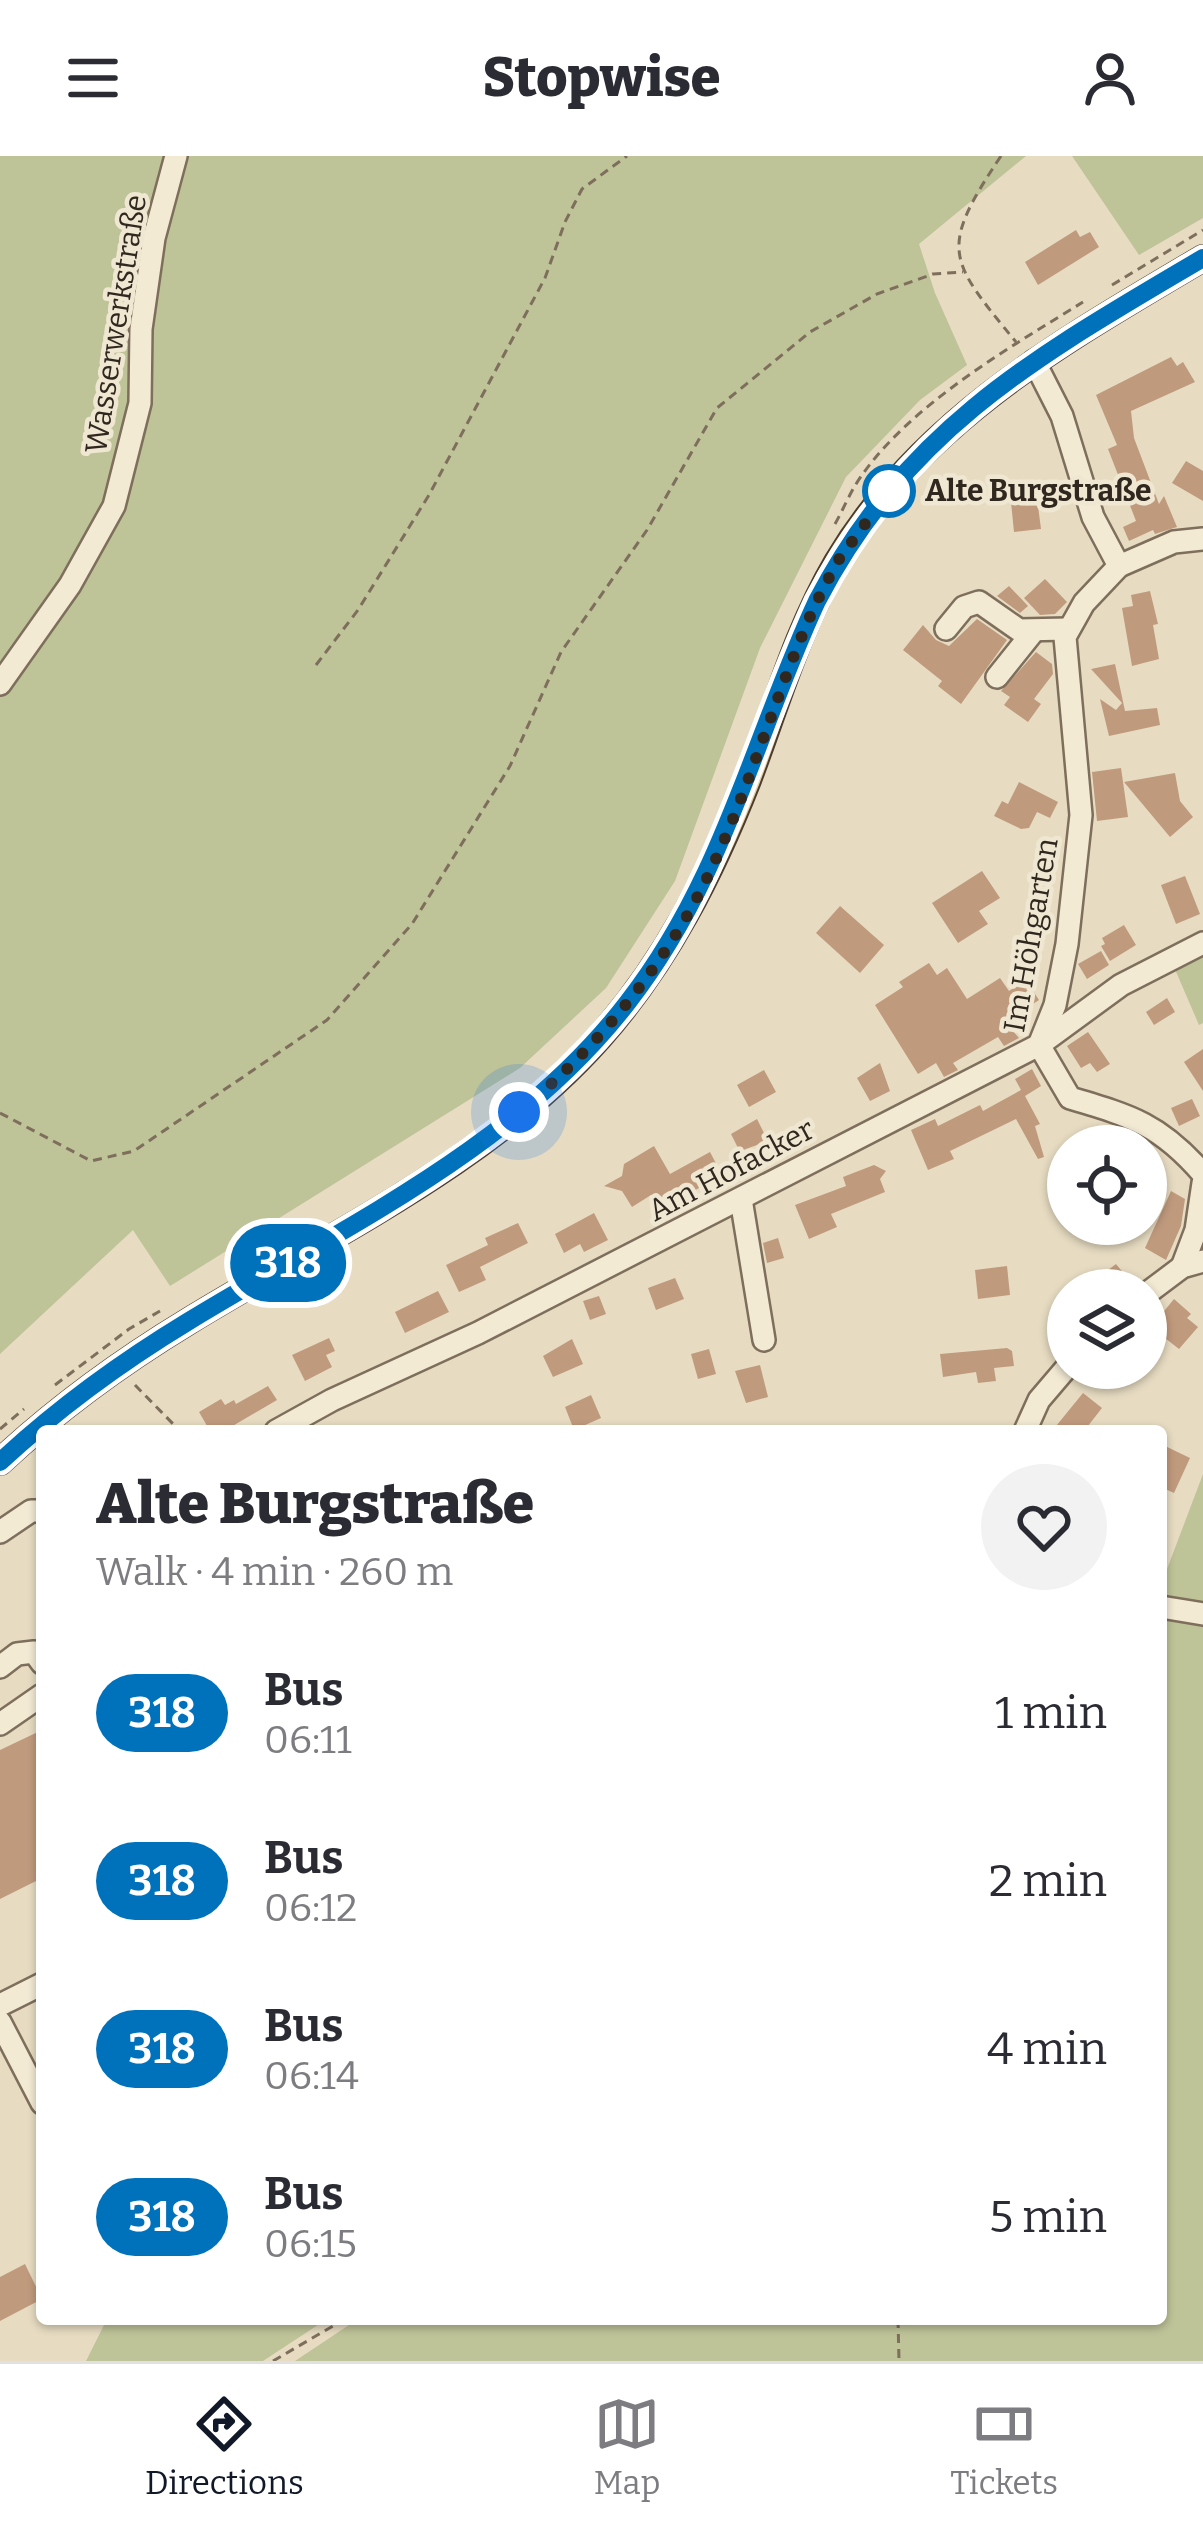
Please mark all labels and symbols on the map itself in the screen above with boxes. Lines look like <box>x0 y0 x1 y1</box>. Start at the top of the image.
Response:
street label: Wasserwerkstraße <box>78 192 154 456</box>
marker: Alte Burgstraße <box>864 466 914 516</box>
place label: Alte Burgstraße <box>925 473 1152 509</box>
street label: Im Höhgarten <box>996 835 1066 1035</box>
your location <box>489 1082 549 1142</box>
street label: Am Hofacker <box>642 1111 820 1229</box>
line badge: 318 <box>219 1224 357 1302</box>

